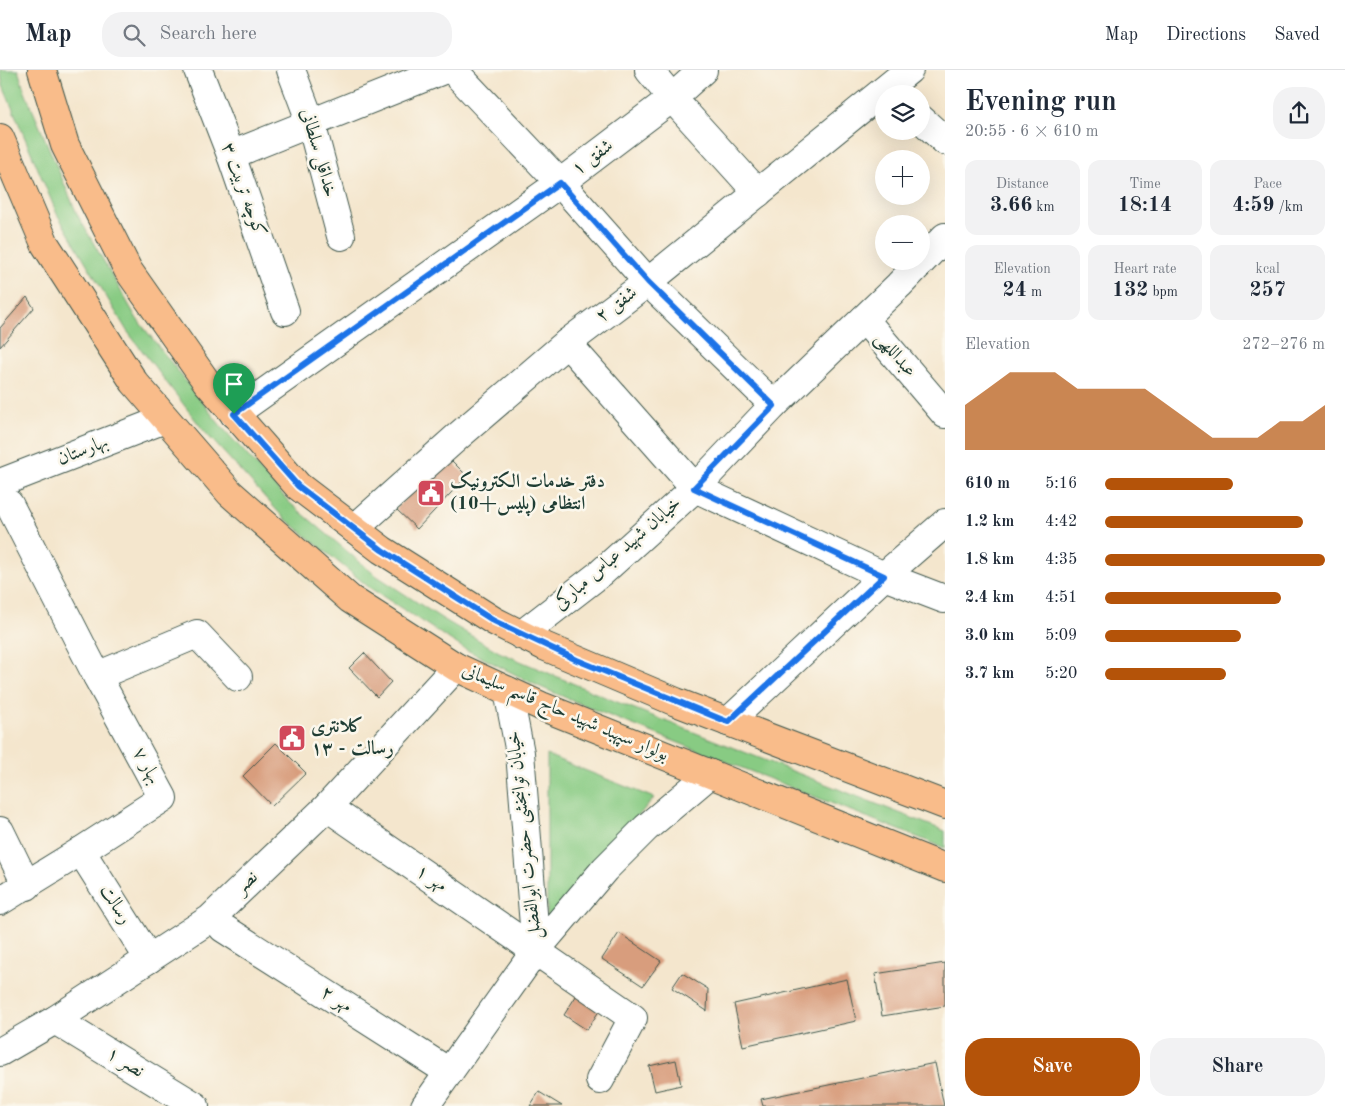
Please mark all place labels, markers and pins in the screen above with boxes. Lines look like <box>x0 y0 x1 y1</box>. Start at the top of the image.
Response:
pin <box>213 363 255 414</box>
place label: دفتر خدمات الکترونیک انتظامی (پلیس+10) <box>450 470 605 517</box>
public building icon: دفتر خدمات الکترونیک انتظامی (پلیس+10) <box>416 478 446 508</box>
place label: کلانتری ۱۳ - رسالت <box>311 716 394 759</box>
public building icon: کلانتری ۱۳ - رسالت <box>277 723 307 753</box>

